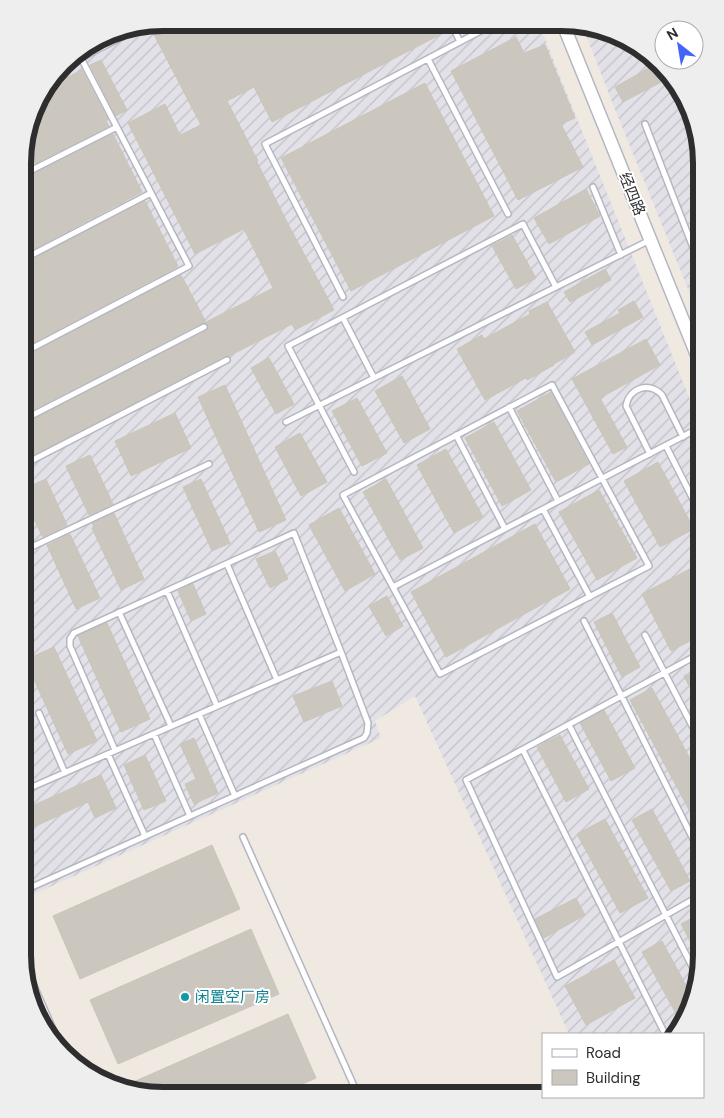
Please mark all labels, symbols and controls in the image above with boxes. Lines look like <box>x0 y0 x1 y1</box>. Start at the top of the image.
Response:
north arrow <box>654 20 704 70</box>
text: N <box>663 24 681 44</box>
street label: 经四路 <box>614 169 650 219</box>
place label: 闲置空厂房 <box>195 987 270 1007</box>
marker: 闲置空厂房 <box>179 991 191 1003</box>
legend <box>542 1033 704 1098</box>
text: Road <box>586 1043 621 1063</box>
text: Building <box>586 1068 641 1088</box>

